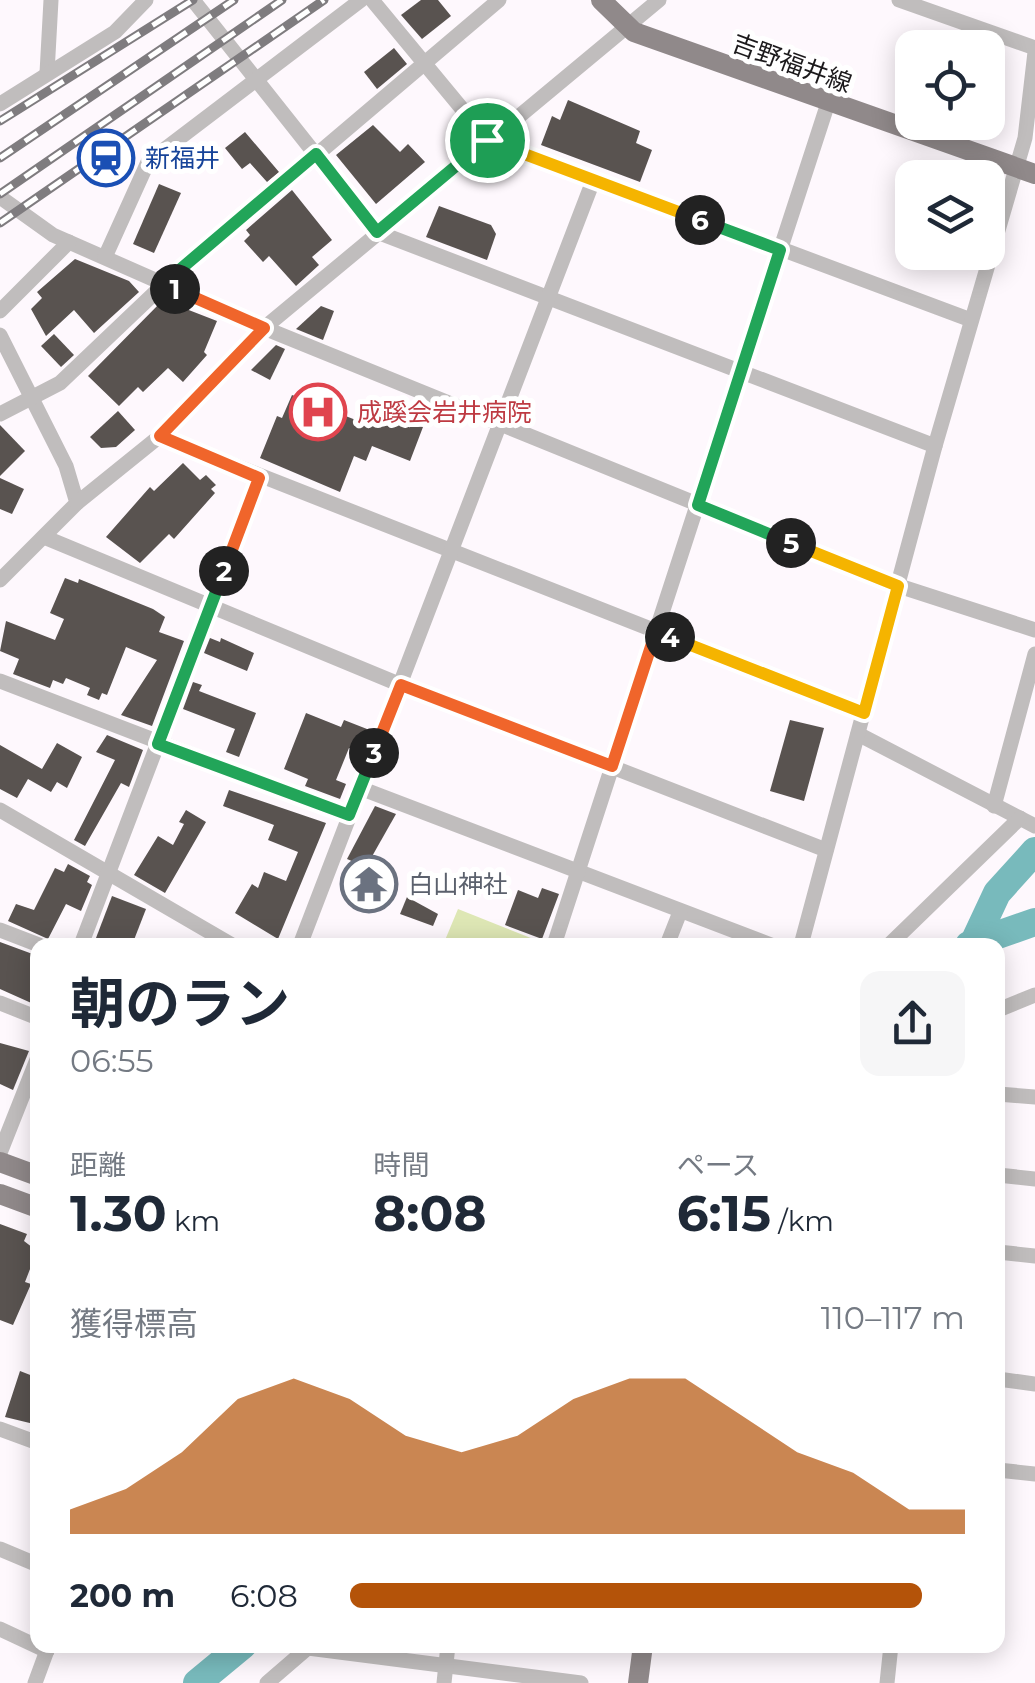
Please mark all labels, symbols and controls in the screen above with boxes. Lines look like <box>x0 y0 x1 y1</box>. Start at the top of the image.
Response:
street label: 吉野福井線 <box>728 28 856 98</box>
map controls <box>895 30 1005 270</box>
button: locate <box>895 30 1005 140</box>
pin <box>445 98 530 183</box>
icon: arrive <box>460 113 515 168</box>
station icon: 新福井 <box>76 128 136 188</box>
place label: 新福井 <box>145 143 220 173</box>
button: layers <box>895 160 1005 270</box>
pin: 6 <box>675 195 725 245</box>
text: 6 <box>691 203 709 237</box>
pin: 1 <box>150 264 200 314</box>
text: 1 <box>170 272 180 306</box>
hospital icon: 成蹊会岩井病院 <box>288 382 348 442</box>
place label: 成蹊会岩井病院 <box>357 397 532 427</box>
pin: 5 <box>766 518 816 568</box>
text: 5 <box>783 526 799 560</box>
pin: 2 <box>199 546 249 596</box>
text: 2 <box>216 554 232 588</box>
pin: 4 <box>645 612 695 662</box>
text: 4 <box>660 620 680 654</box>
pin: 3 <box>349 728 399 778</box>
text: 3 <box>366 736 382 770</box>
temple icon: 白山神社 <box>339 854 399 914</box>
place label: 白山神社 <box>408 869 508 899</box>
text: 朝のラン <box>70 970 290 1037</box>
button: share <box>860 971 965 1076</box>
text: 06:55 <box>70 1041 154 1080</box>
text: 距離 <box>70 1148 126 1182</box>
text: 時間 <box>373 1148 429 1182</box>
text: ペース <box>677 1148 759 1182</box>
text: 1.30 <box>70 1183 167 1244</box>
text: 8:08 <box>373 1183 486 1244</box>
text: 6:15 <box>677 1183 771 1244</box>
text: km <box>167 1204 220 1238</box>
text: /km <box>771 1204 834 1238</box>
text: 110–117 m <box>821 1298 965 1337</box>
text: 獲得標高 <box>70 1304 198 1343</box>
text: 200 m <box>70 1576 175 1615</box>
text: 6:08 <box>230 1576 298 1615</box>

